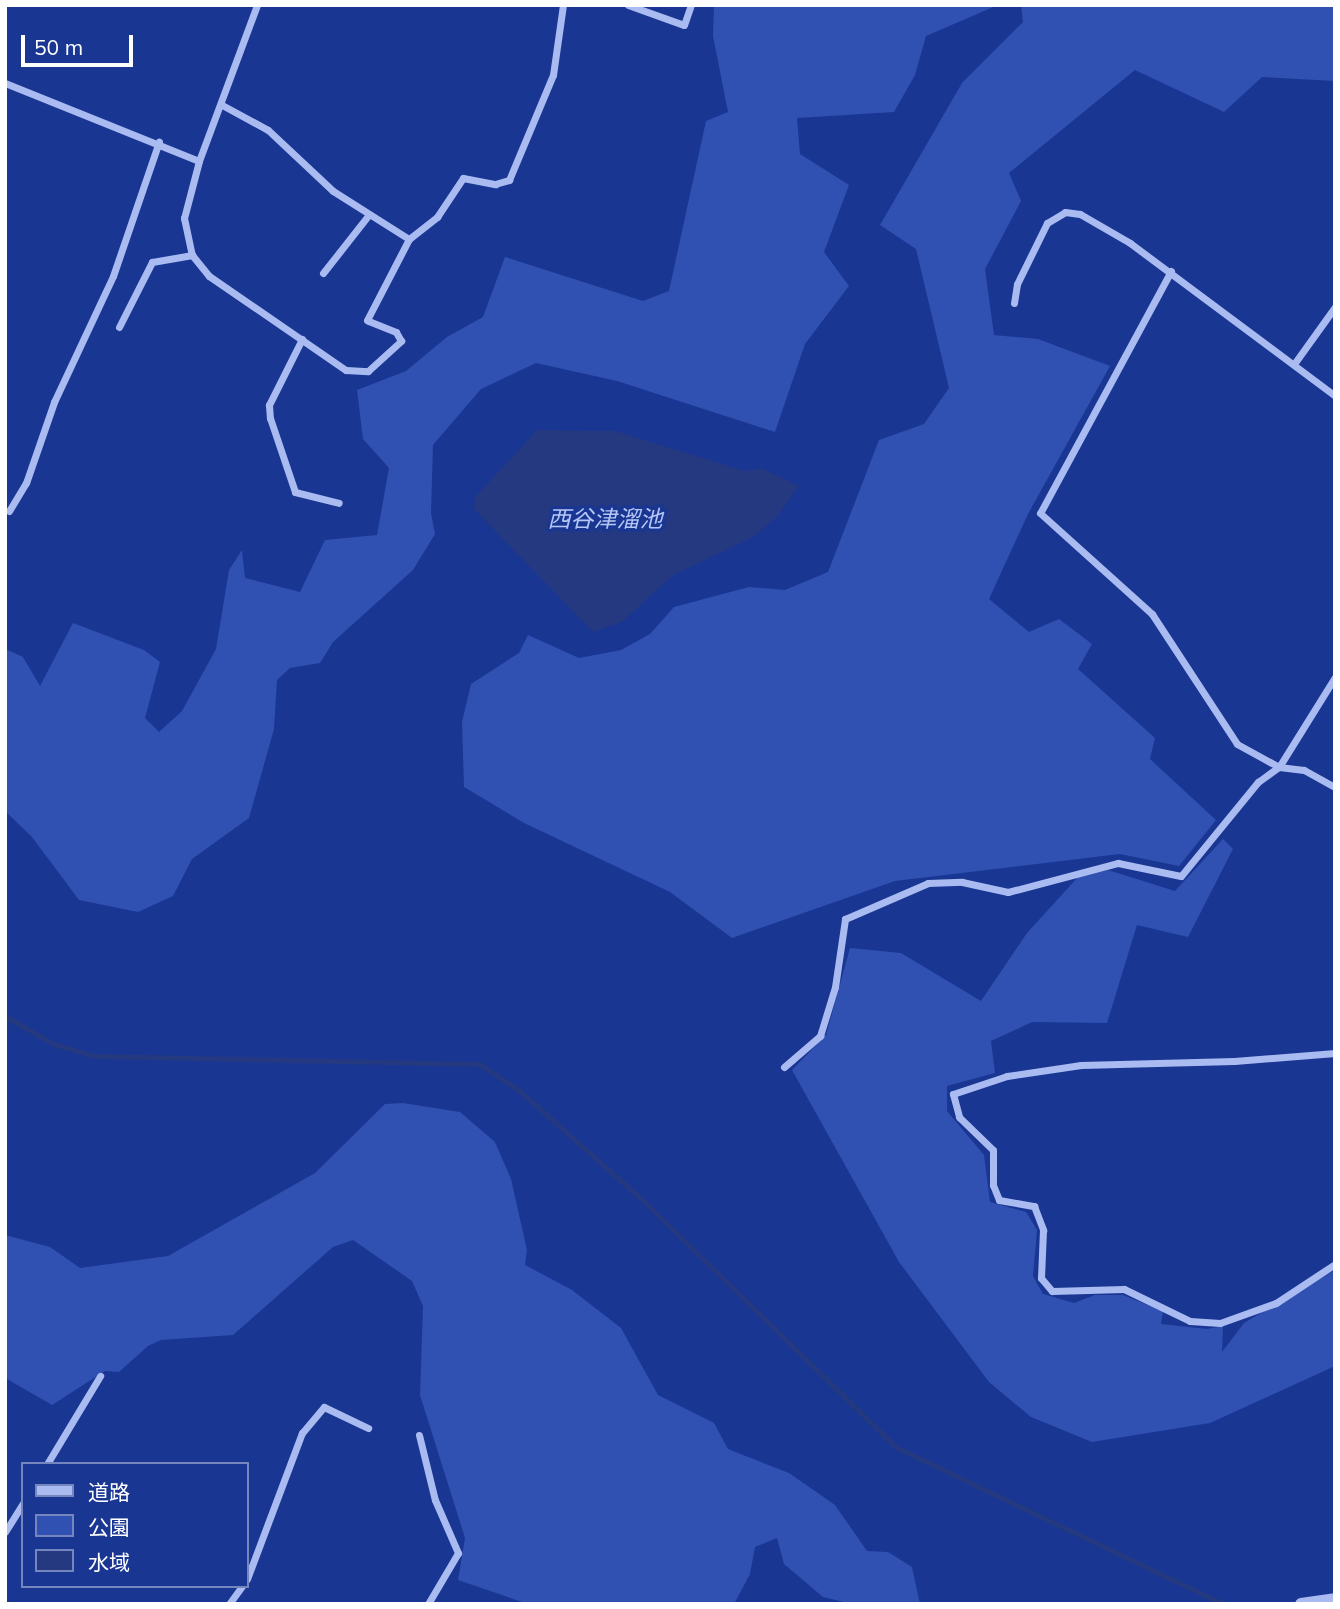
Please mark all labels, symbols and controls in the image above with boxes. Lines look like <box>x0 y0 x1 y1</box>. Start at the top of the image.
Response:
scale bar <box>24 21 136 65</box>
text: 50 m <box>34 34 83 60</box>
water label: 西谷津溜池 <box>548 505 662 533</box>
legend <box>21 1462 248 1588</box>
text: 道路 <box>88 1479 130 1505</box>
text: 公園 <box>88 1514 130 1540</box>
text: 水域 <box>88 1549 130 1575</box>

